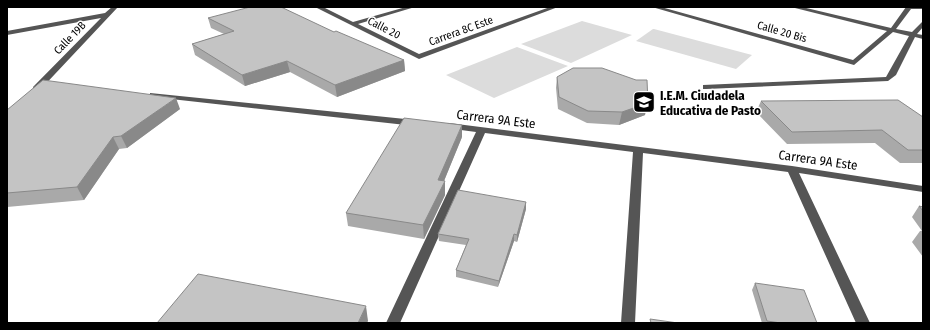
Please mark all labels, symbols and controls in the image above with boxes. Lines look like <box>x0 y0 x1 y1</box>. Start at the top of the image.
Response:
street label: Carrera 8C Este <box>427 13 495 49</box>
street label: Calle 20 <box>365 14 403 42</box>
street label: Calle 19B <box>51 19 89 57</box>
street label: Calle 20 Bis <box>756 19 809 45</box>
place label: I.E.M. Ciudadela Educativa de Pasto <box>660 88 761 118</box>
school or university icon: I.E.M. Ciudadela Educativa de Pasto <box>631 89 657 115</box>
street label: Carrera 9A Este <box>456 107 536 131</box>
street label: Carrera 9A Este <box>778 147 858 173</box>

